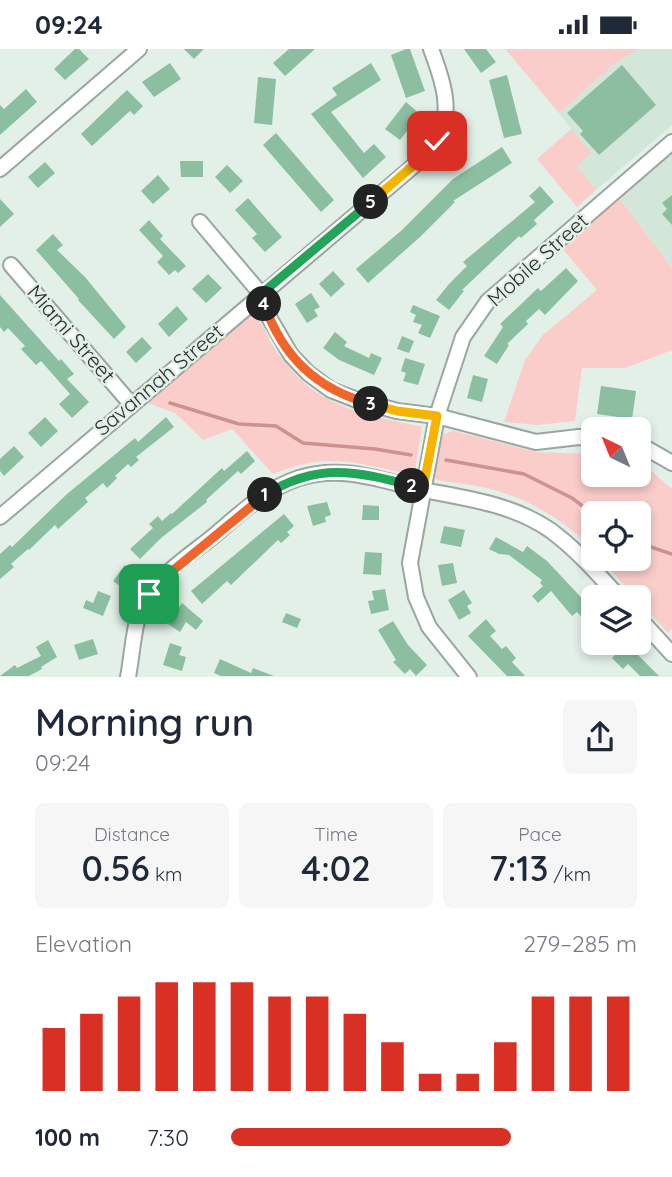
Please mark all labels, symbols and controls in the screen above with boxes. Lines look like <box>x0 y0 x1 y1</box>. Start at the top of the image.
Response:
text: 09:24 <box>35 8 103 41</box>
pin <box>407 111 467 171</box>
icon: check <box>418 122 456 160</box>
pin: 5 <box>354 185 388 219</box>
text: 5 <box>365 189 376 213</box>
street label: Mobile Street <box>481 207 593 311</box>
street label: Miami Street <box>22 279 121 388</box>
pin: 4 <box>246 287 282 321</box>
text: 4 <box>258 291 269 315</box>
street label: Savannah Street <box>89 318 228 441</box>
pin: 3 <box>354 387 388 421</box>
text: 3 <box>365 391 376 415</box>
north arrow <box>581 417 651 487</box>
map controls <box>581 417 651 655</box>
pin: 2 <box>394 469 430 503</box>
text: 2 <box>406 473 417 497</box>
pin: 1 <box>247 477 282 513</box>
text: 1 <box>261 482 268 506</box>
button: locate <box>581 501 651 571</box>
pin <box>119 564 179 624</box>
icon: arrive <box>130 575 168 613</box>
button: layers <box>581 585 651 655</box>
text: Morning run <box>35 698 254 746</box>
button: share <box>563 700 637 774</box>
text: 09:24 <box>35 748 90 777</box>
text: Distance <box>94 822 170 846</box>
text: Time <box>314 822 358 846</box>
text: Pace <box>518 822 562 846</box>
text: 0.56 <box>82 846 150 890</box>
text: 4:02 <box>301 846 371 890</box>
text: 7:13 <box>489 846 548 890</box>
text: km <box>150 862 182 886</box>
text: /km <box>548 862 591 886</box>
text: Elevation <box>35 929 132 958</box>
text: 279–285 m <box>523 929 637 958</box>
text: 100 m <box>35 1123 100 1152</box>
text: 7:30 <box>147 1123 189 1152</box>

